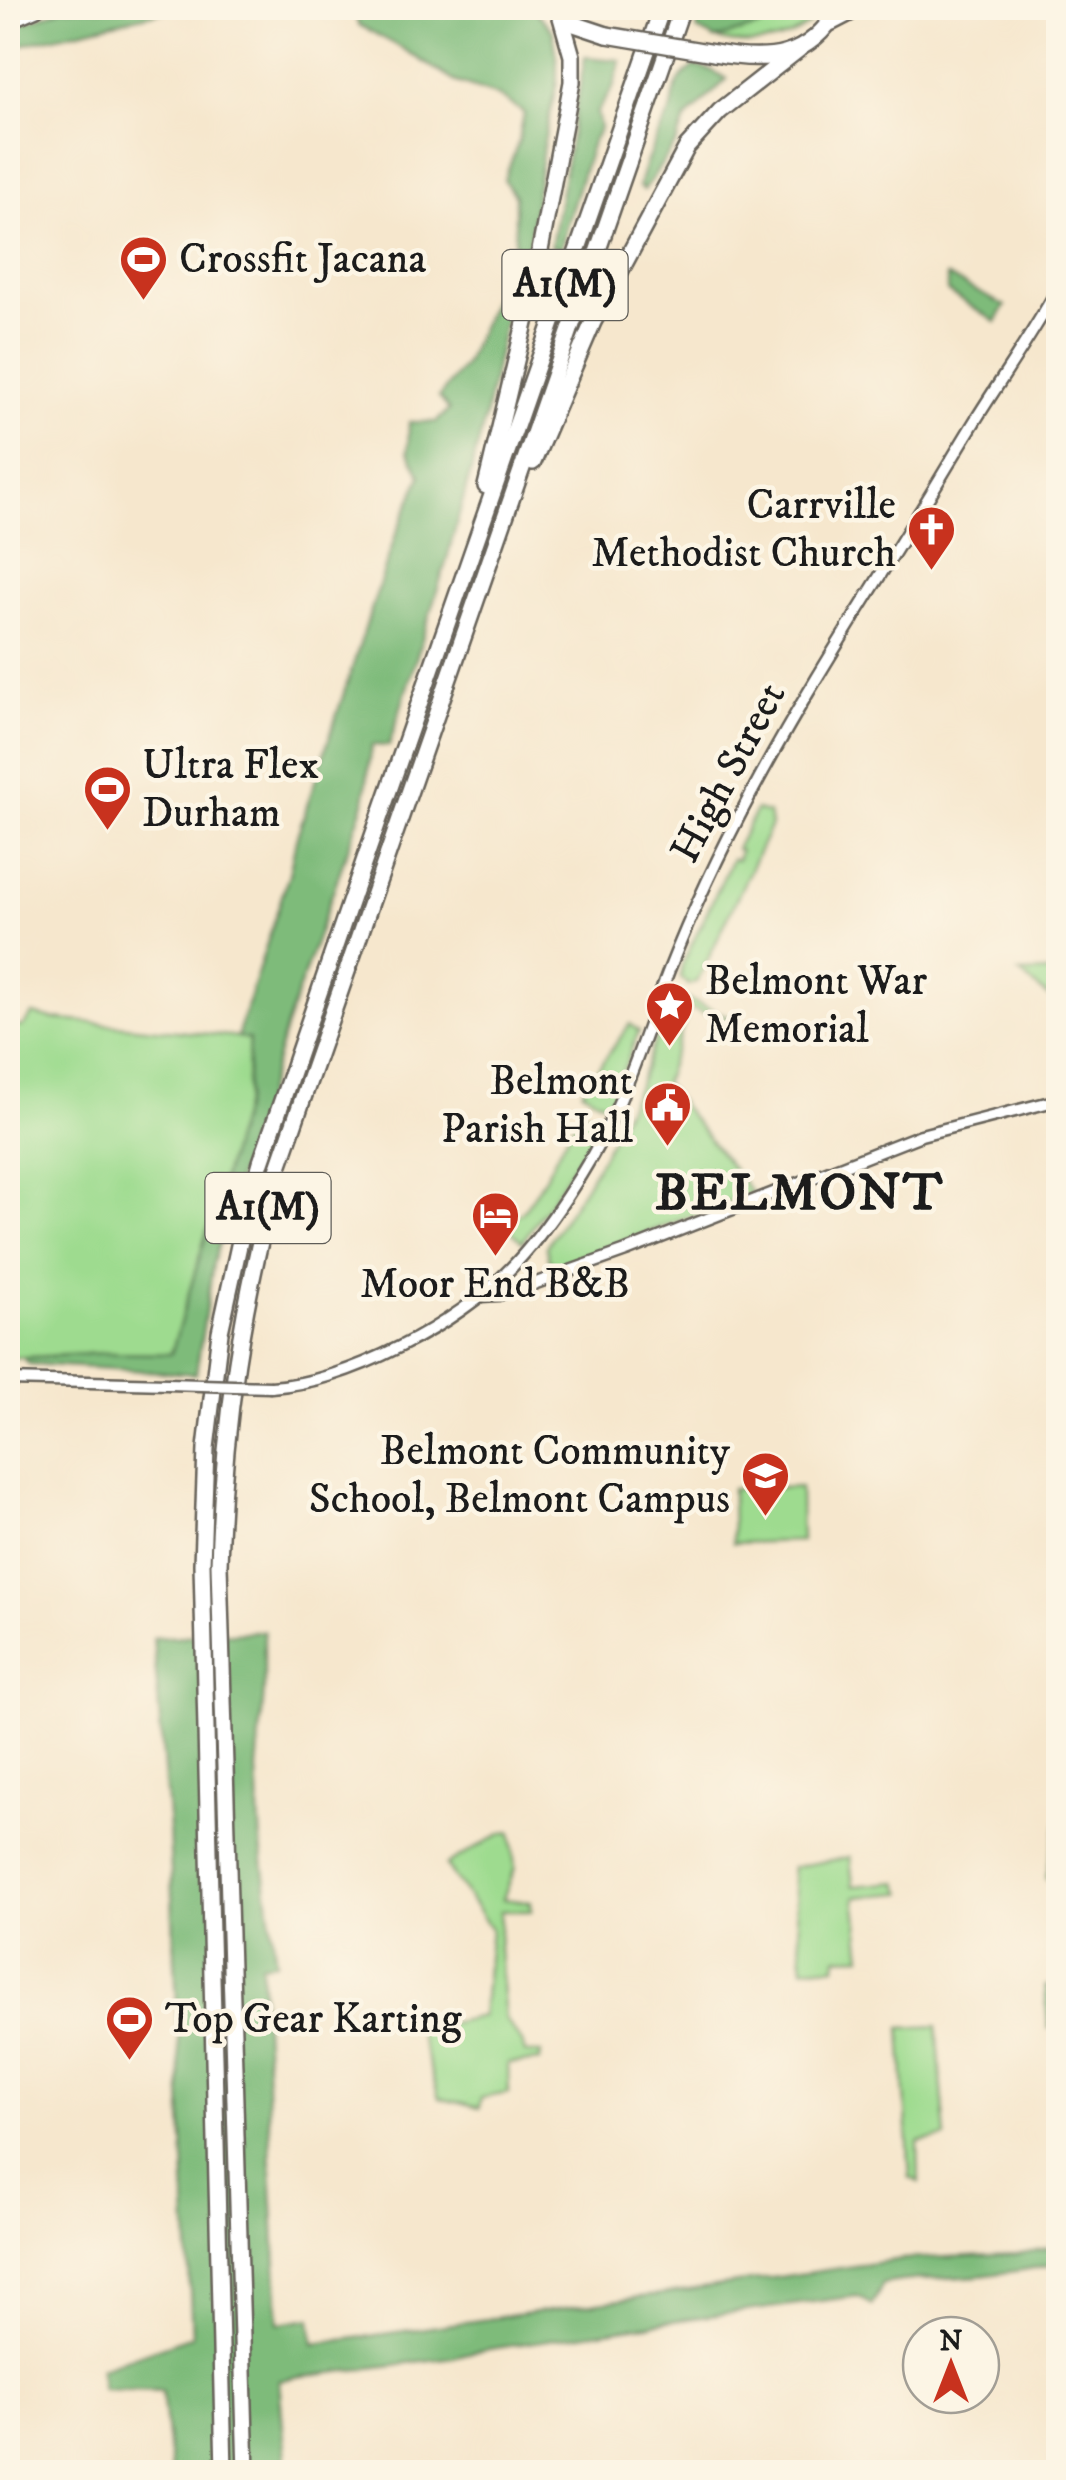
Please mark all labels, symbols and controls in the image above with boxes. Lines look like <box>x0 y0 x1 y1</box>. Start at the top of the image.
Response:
sports icon: Crossfit Jacana <box>118 234 170 302</box>
place label: Crossfit Jacana <box>179 234 427 286</box>
road number: A1(M) <box>502 250 628 320</box>
place label: Carrville Methodist Church <box>591 480 896 580</box>
church icon: Carrville Methodist Church <box>905 504 957 572</box>
street label: High Street <box>660 674 798 872</box>
place label: Ultra Flex Durham <box>142 740 319 840</box>
sports icon: Ultra Flex Durham <box>81 764 133 832</box>
place label: Belmont War Memorial <box>705 956 927 1056</box>
place icon: Belmont War Memorial <box>644 980 696 1048</box>
place label: Belmont Parish Hall <box>441 1056 633 1156</box>
public building icon: Belmont Parish Hall <box>642 1080 694 1148</box>
district label: BELMONT <box>655 1162 945 1227</box>
road number: A1(M) <box>206 1173 330 1243</box>
hotel icon: Moor End B&B <box>469 1190 521 1258</box>
place label: Moor End B&B <box>360 1259 630 1311</box>
place label: Belmont Community School, Belmont Campus <box>309 1426 731 1526</box>
school or university icon: Belmont Community School, Belmont Campus <box>739 1450 791 1518</box>
sports icon: Top Gear Karting <box>104 1994 156 2062</box>
place label: Top Gear Karting <box>165 1994 462 2046</box>
north arrow <box>901 2315 1001 2415</box>
text: N <box>940 2324 963 2359</box>

